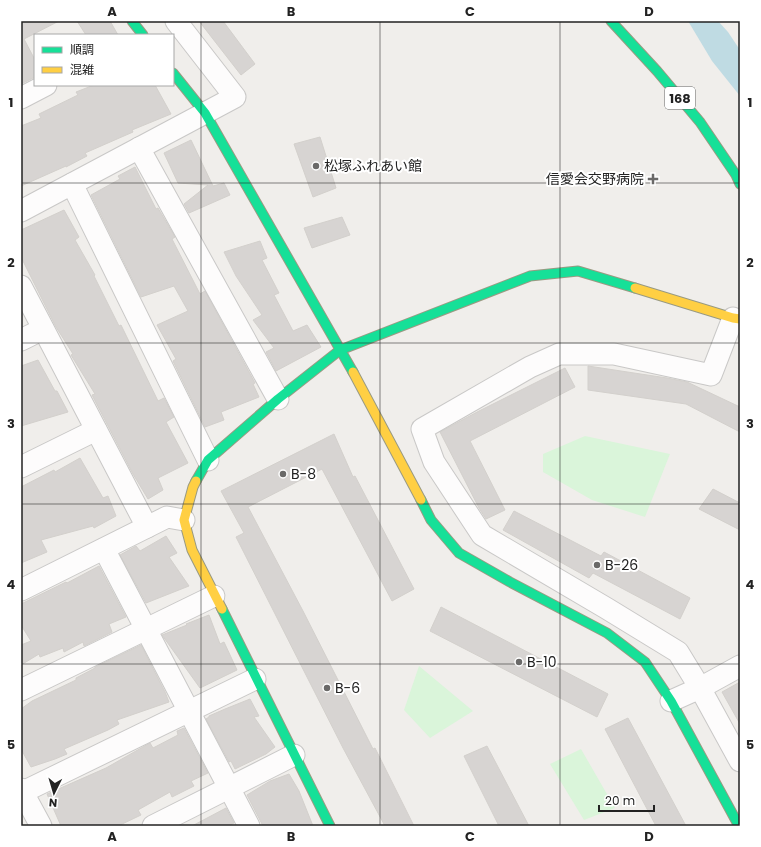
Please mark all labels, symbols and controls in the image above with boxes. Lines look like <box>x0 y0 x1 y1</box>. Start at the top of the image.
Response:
text: A <box>107 2 117 21</box>
text: B <box>287 2 296 21</box>
text: C <box>465 2 475 21</box>
text: D <box>644 2 654 21</box>
legend <box>34 34 174 86</box>
text: 順調 <box>70 41 94 58</box>
text: 混雑 <box>70 61 94 78</box>
road number: 168 <box>665 87 695 109</box>
text: 1 <box>9 93 13 112</box>
text: 1 <box>748 93 752 112</box>
place label: 松塚ふれあい館 <box>324 156 422 176</box>
marker: 松塚ふれあい館 <box>311 161 321 171</box>
place label: 信愛会交野病院 <box>546 169 644 189</box>
marker: 信愛会交野病院 <box>647 173 659 185</box>
text: 2 <box>7 253 15 272</box>
text: 2 <box>746 253 754 272</box>
text: 3 <box>7 414 15 433</box>
text: 3 <box>746 414 754 433</box>
place label: B-8 <box>291 464 316 484</box>
marker: B-8 <box>278 469 288 479</box>
place label: B-26 <box>605 555 638 575</box>
marker: B-26 <box>592 560 602 570</box>
text: 4 <box>7 575 16 594</box>
text: 4 <box>746 575 755 594</box>
place label: B-10 <box>527 652 557 672</box>
marker: B-10 <box>514 657 524 667</box>
place label: B-6 <box>335 678 360 698</box>
marker: B-6 <box>322 683 332 693</box>
text: 5 <box>7 735 15 754</box>
text: 5 <box>746 735 754 754</box>
north arrow <box>34 773 74 813</box>
scale bar <box>599 787 654 813</box>
text: 20 m <box>605 792 635 809</box>
text: N <box>48 795 58 811</box>
text: A <box>107 827 117 846</box>
text: B <box>287 827 296 846</box>
text: C <box>465 827 475 846</box>
text: D <box>644 827 654 846</box>

